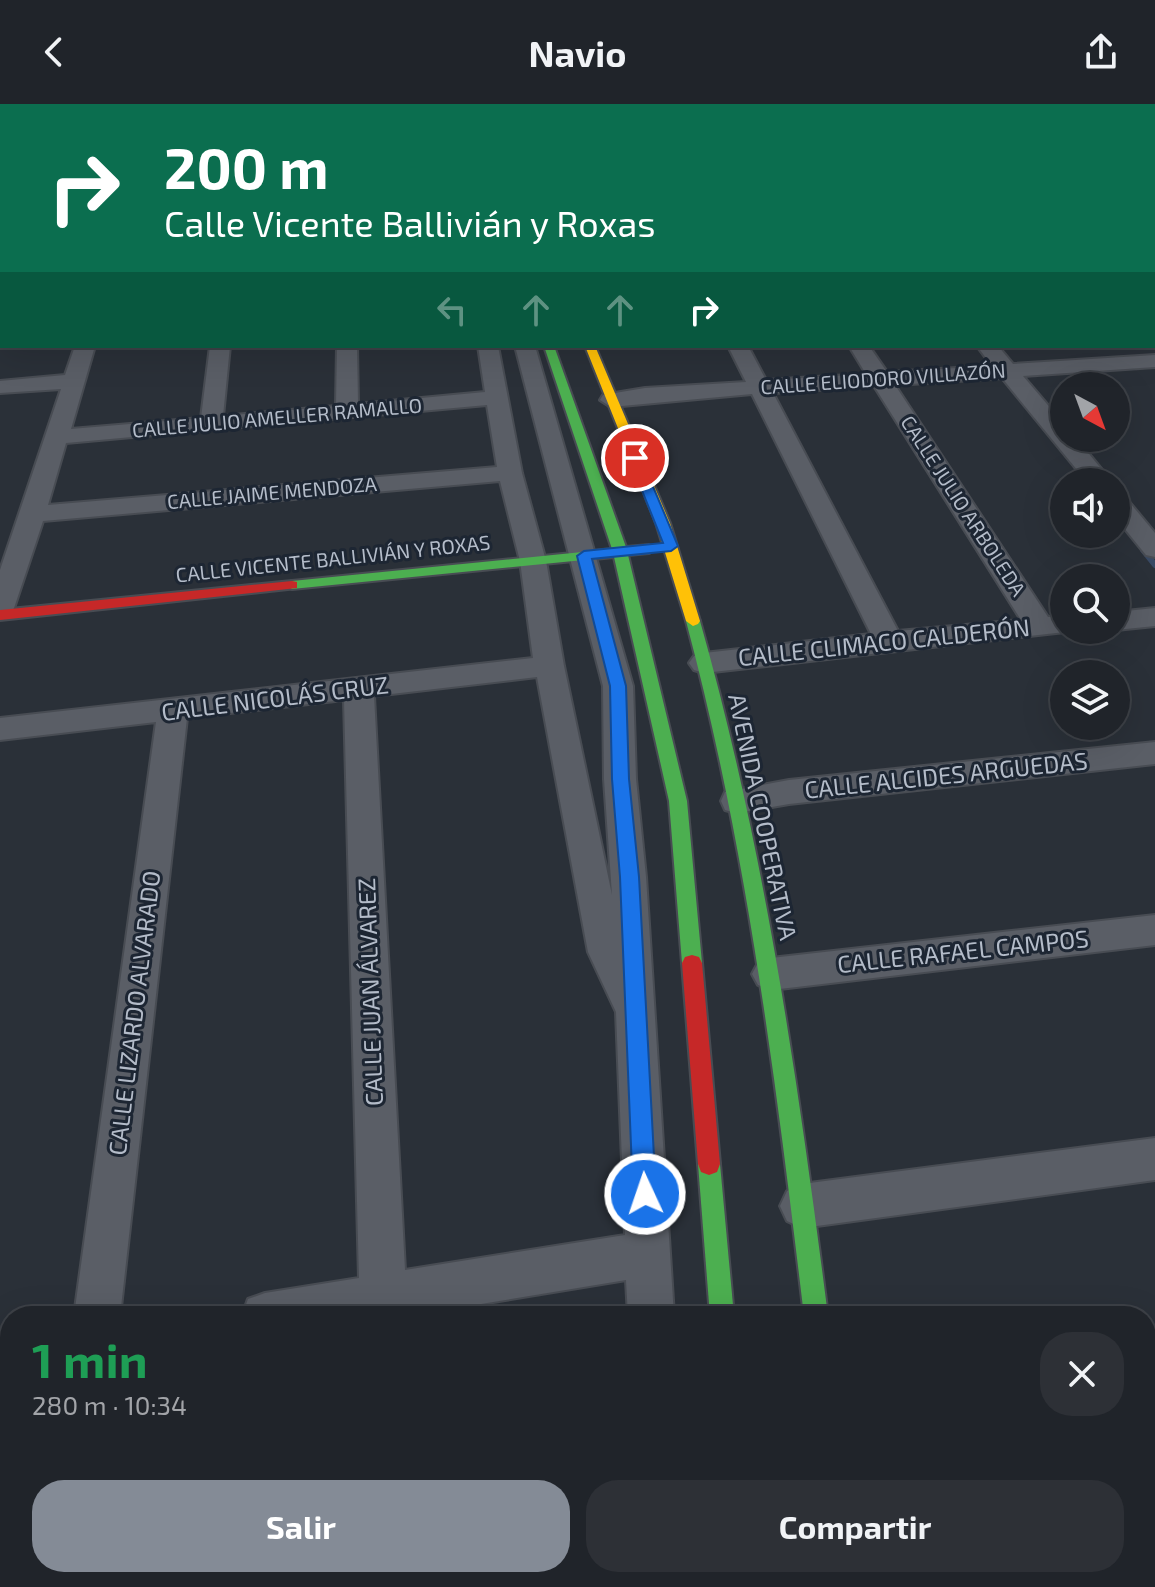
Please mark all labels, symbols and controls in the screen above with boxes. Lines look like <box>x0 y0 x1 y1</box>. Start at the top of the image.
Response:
icon: back <box>32 30 76 74</box>
icon: share <box>1079 30 1123 74</box>
text: Navio <box>529 31 626 74</box>
text: 200 m <box>164 133 329 200</box>
icon: right <box>32 136 136 240</box>
text: Calle Vicente Ballivián y Roxas <box>164 201 655 244</box>
icon: left <box>430 288 474 332</box>
icon: ahead <box>514 288 558 332</box>
icon: ahead <box>598 288 642 332</box>
icon: right <box>682 288 726 332</box>
street label: CALLE ELIODORO VILLAZÓN <box>760 357 1006 399</box>
north arrow <box>1050 372 1130 452</box>
map controls <box>1050 372 1130 740</box>
street label: CALLE JULIO AMELLER RAMALLO <box>131 392 423 442</box>
street label: CALLE JULIO ARBOLEDA <box>896 411 1031 601</box>
pin <box>601 424 669 492</box>
icon: arrive <box>613 436 657 480</box>
button: sound <box>1050 468 1130 548</box>
street label: CALLE JAIME MENDOZA <box>166 471 378 513</box>
street label: CALLE VICENTE BALLIVIÁN Y ROXAS <box>174 530 491 586</box>
button: search <box>1050 564 1130 644</box>
street label: CALLE CLIMACO CALDERÓN <box>737 612 1031 671</box>
button: layers <box>1050 660 1130 740</box>
street label: CALLE NICOLÁS CRUZ <box>159 669 390 726</box>
street label: AVENIDA COOPERATIVA <box>723 691 804 943</box>
street label: CALLE ALCIDES ARGUEDAS <box>803 745 1089 804</box>
street label: CALLE LIZARDO ALVARADO <box>102 869 165 1157</box>
street label: CALLE JUAN ÁLVAREZ <box>351 878 388 1107</box>
street label: CALLE RAFAEL CAMPOS <box>836 923 1090 978</box>
position arrow <box>603 1152 687 1236</box>
text: 1 min <box>32 1330 148 1388</box>
button: close <box>1040 1332 1124 1416</box>
text: 280 m · 10:34 <box>32 1389 187 1420</box>
button: Salir <box>32 1480 570 1572</box>
button: Compartir <box>586 1480 1124 1572</box>

